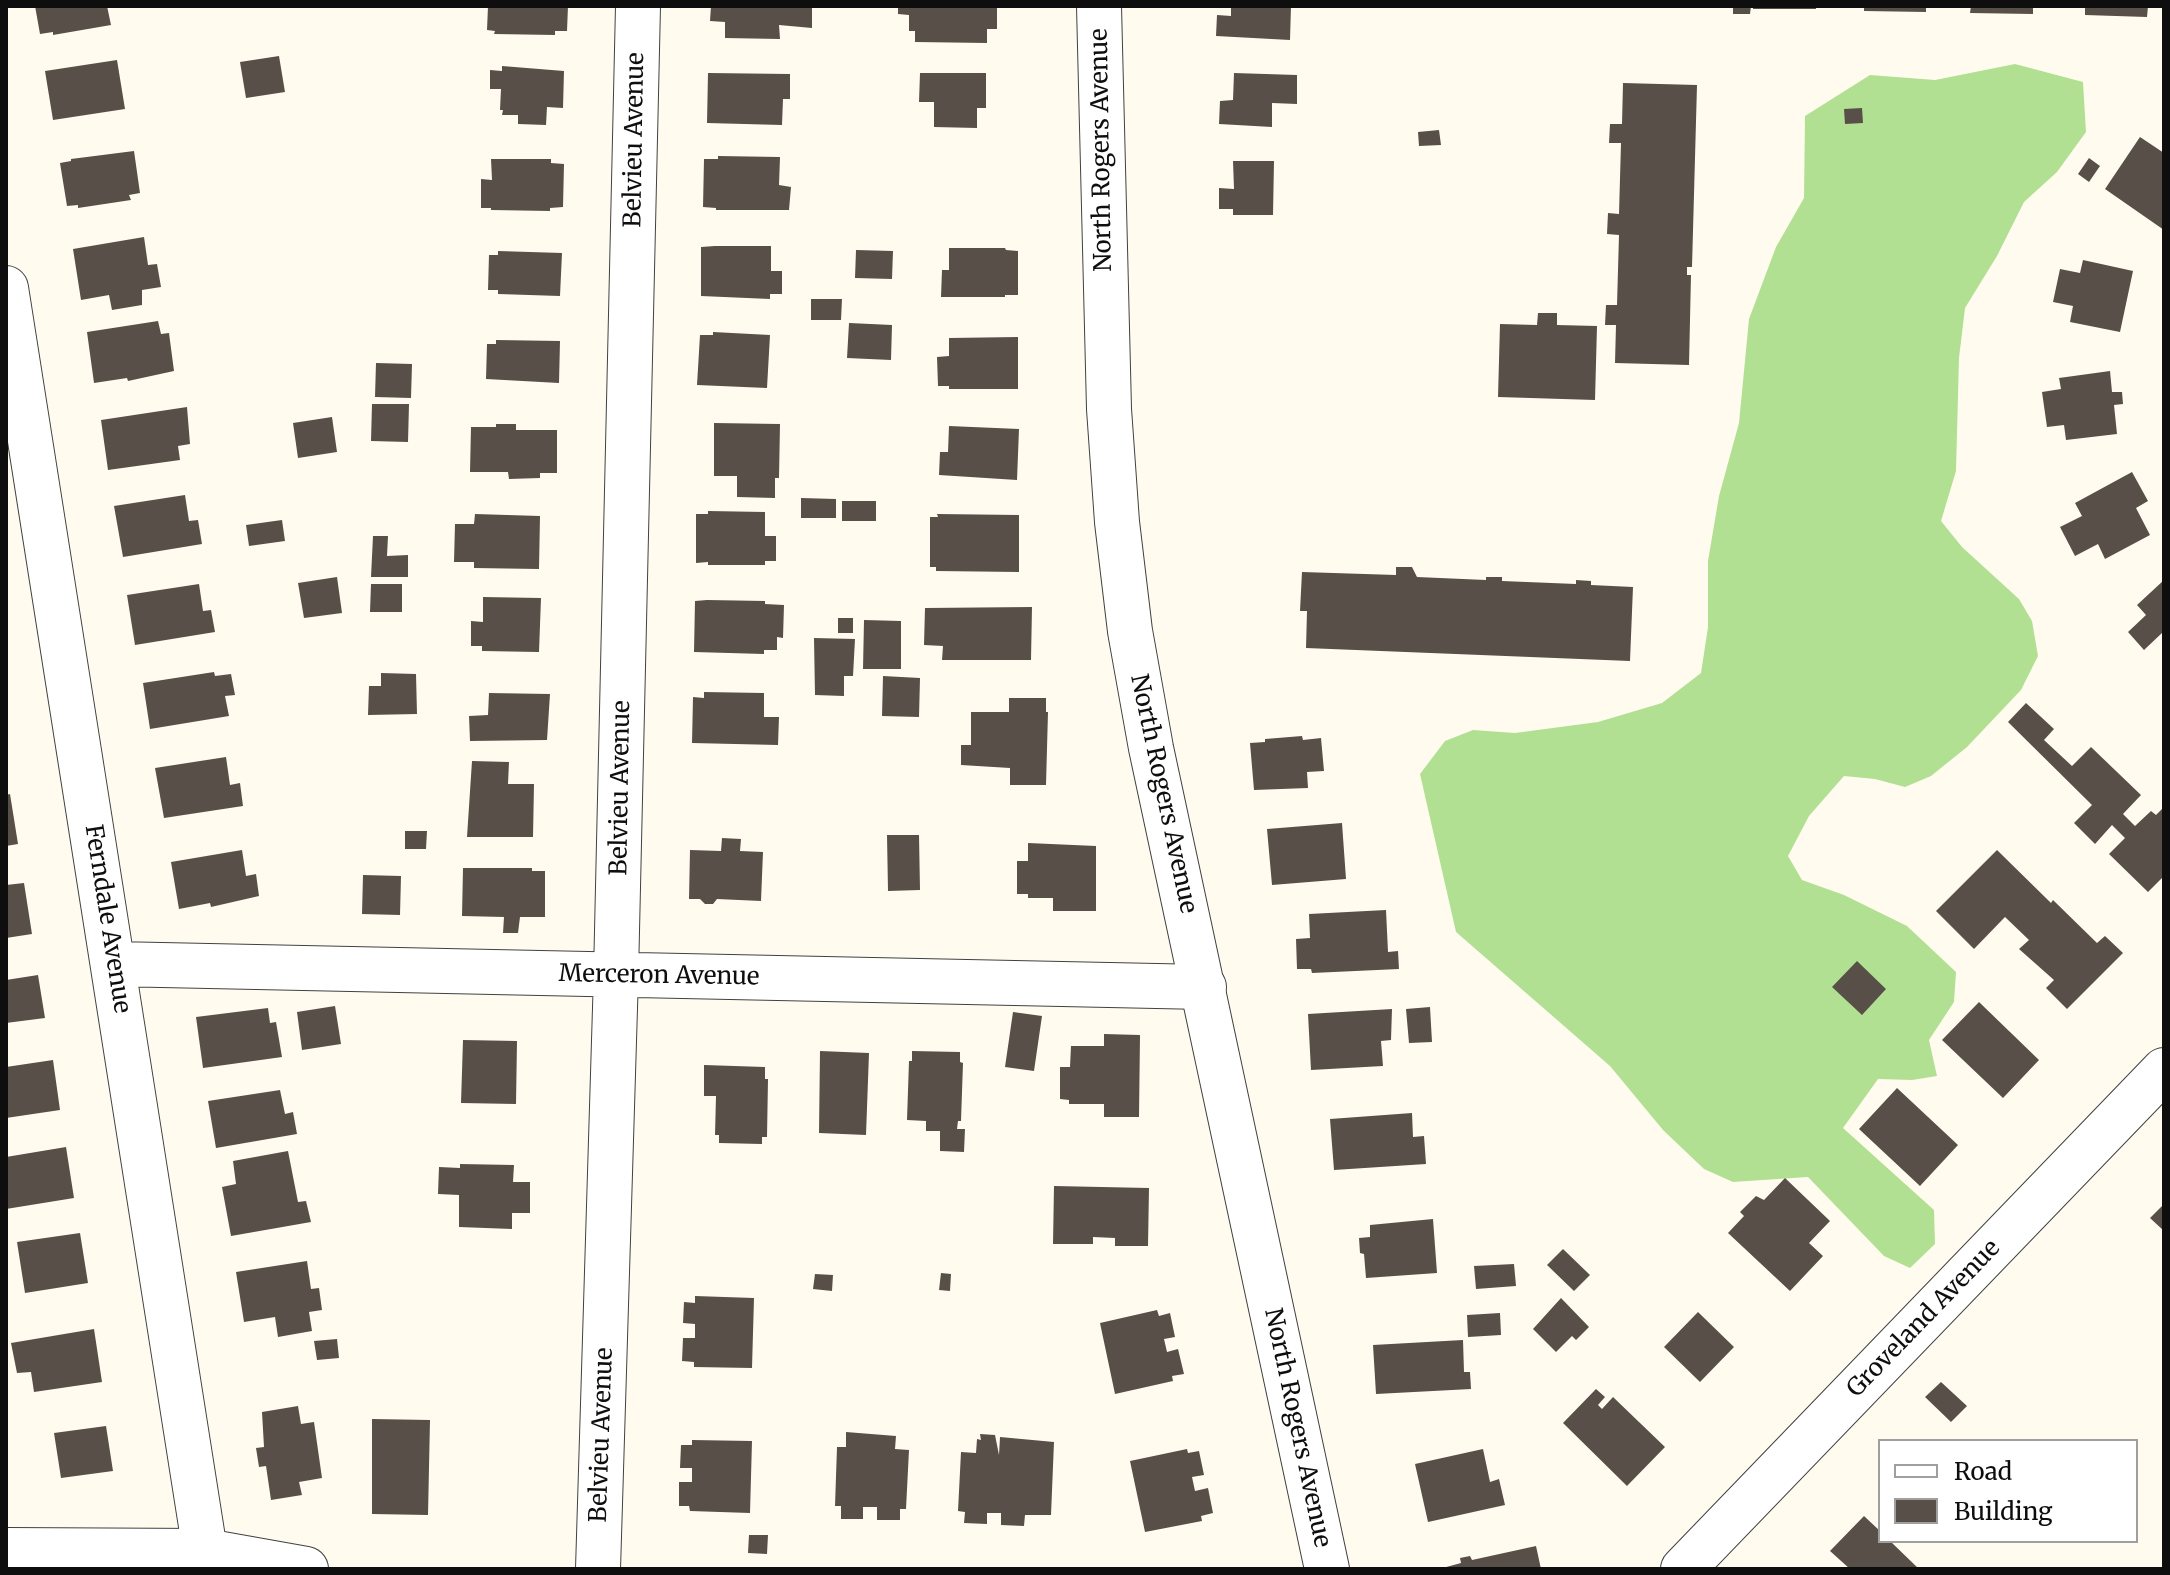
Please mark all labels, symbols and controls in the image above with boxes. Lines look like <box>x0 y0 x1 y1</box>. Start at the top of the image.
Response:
street label: North Rogers Avenue <box>1085 28 1119 272</box>
street label: Belvieu Avenue <box>619 52 651 228</box>
street label: North Rogers Avenue <box>1124 672 1202 916</box>
street label: Belvieu Avenue <box>605 700 637 876</box>
street label: Ferndale Avenue <box>78 823 136 1015</box>
street label: Merceron Avenue <box>558 960 760 992</box>
street label: Groveland Avenue <box>1842 1234 2006 1404</box>
street label: North Rogers Avenue <box>1258 1306 1336 1550</box>
street label: Belvieu Avenue <box>585 1347 619 1523</box>
legend <box>1878 1439 2138 1543</box>
text: Road <box>1954 1456 2012 1487</box>
text: Building <box>1954 1496 2053 1527</box>

